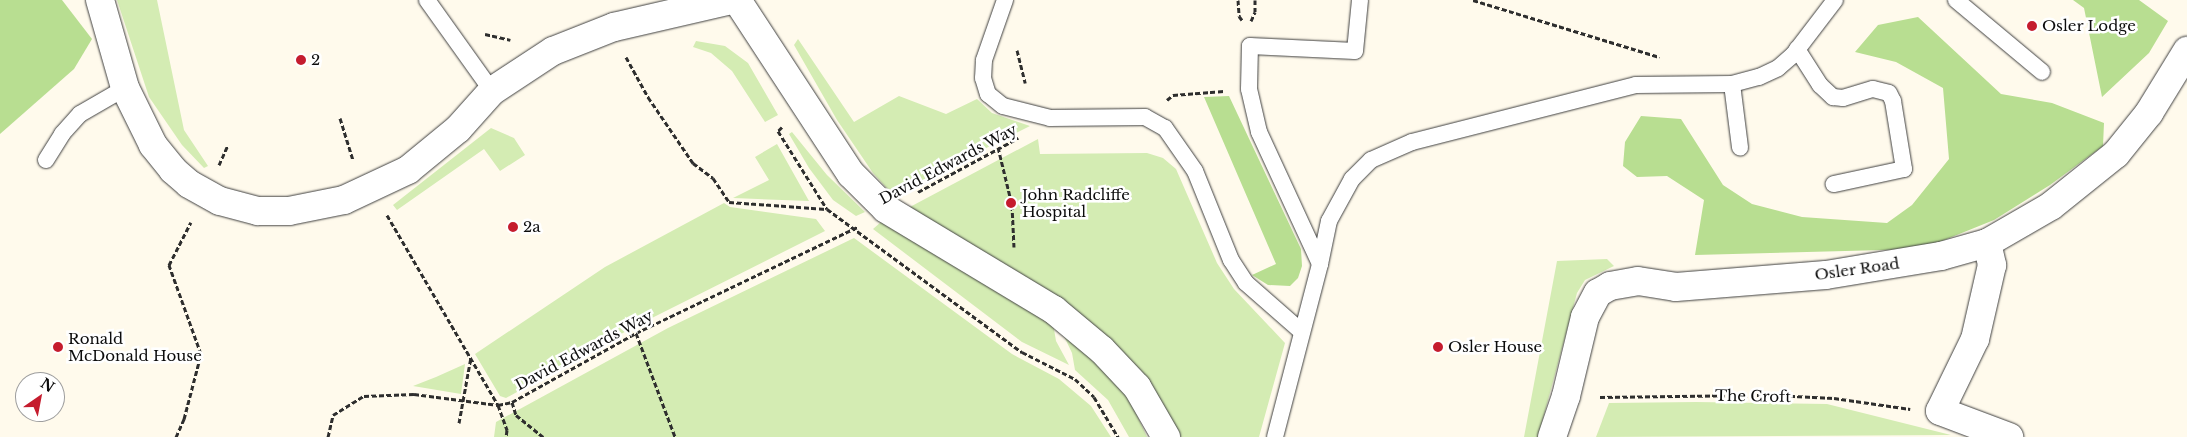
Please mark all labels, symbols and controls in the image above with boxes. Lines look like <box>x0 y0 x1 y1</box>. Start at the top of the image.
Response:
place label: Osler Lodge <box>2042 17 2136 35</box>
marker: Osler Lodge <box>2026 20 2038 32</box>
place label: 2 <box>311 51 320 69</box>
marker: 2 <box>295 54 307 66</box>
street label: David Edwards Way <box>876 120 1020 208</box>
place label: John Radcliffe Hospital <box>1022 185 1130 220</box>
marker: John Radcliffe Hospital <box>1004 196 1018 210</box>
place label: 2a <box>523 218 541 236</box>
marker: 2a <box>507 221 519 233</box>
street label: Osler Road <box>1813 254 1901 284</box>
street label: David Edwards Way <box>512 306 656 394</box>
place label: Ronald McDonald House <box>68 329 202 364</box>
place label: Osler House <box>1448 338 1543 356</box>
marker: Ronald McDonald House <box>52 341 64 353</box>
marker: Osler House <box>1432 341 1444 353</box>
north arrow <box>15 372 65 422</box>
text: N <box>37 374 58 396</box>
street label: The Croft <box>1715 386 1791 406</box>

